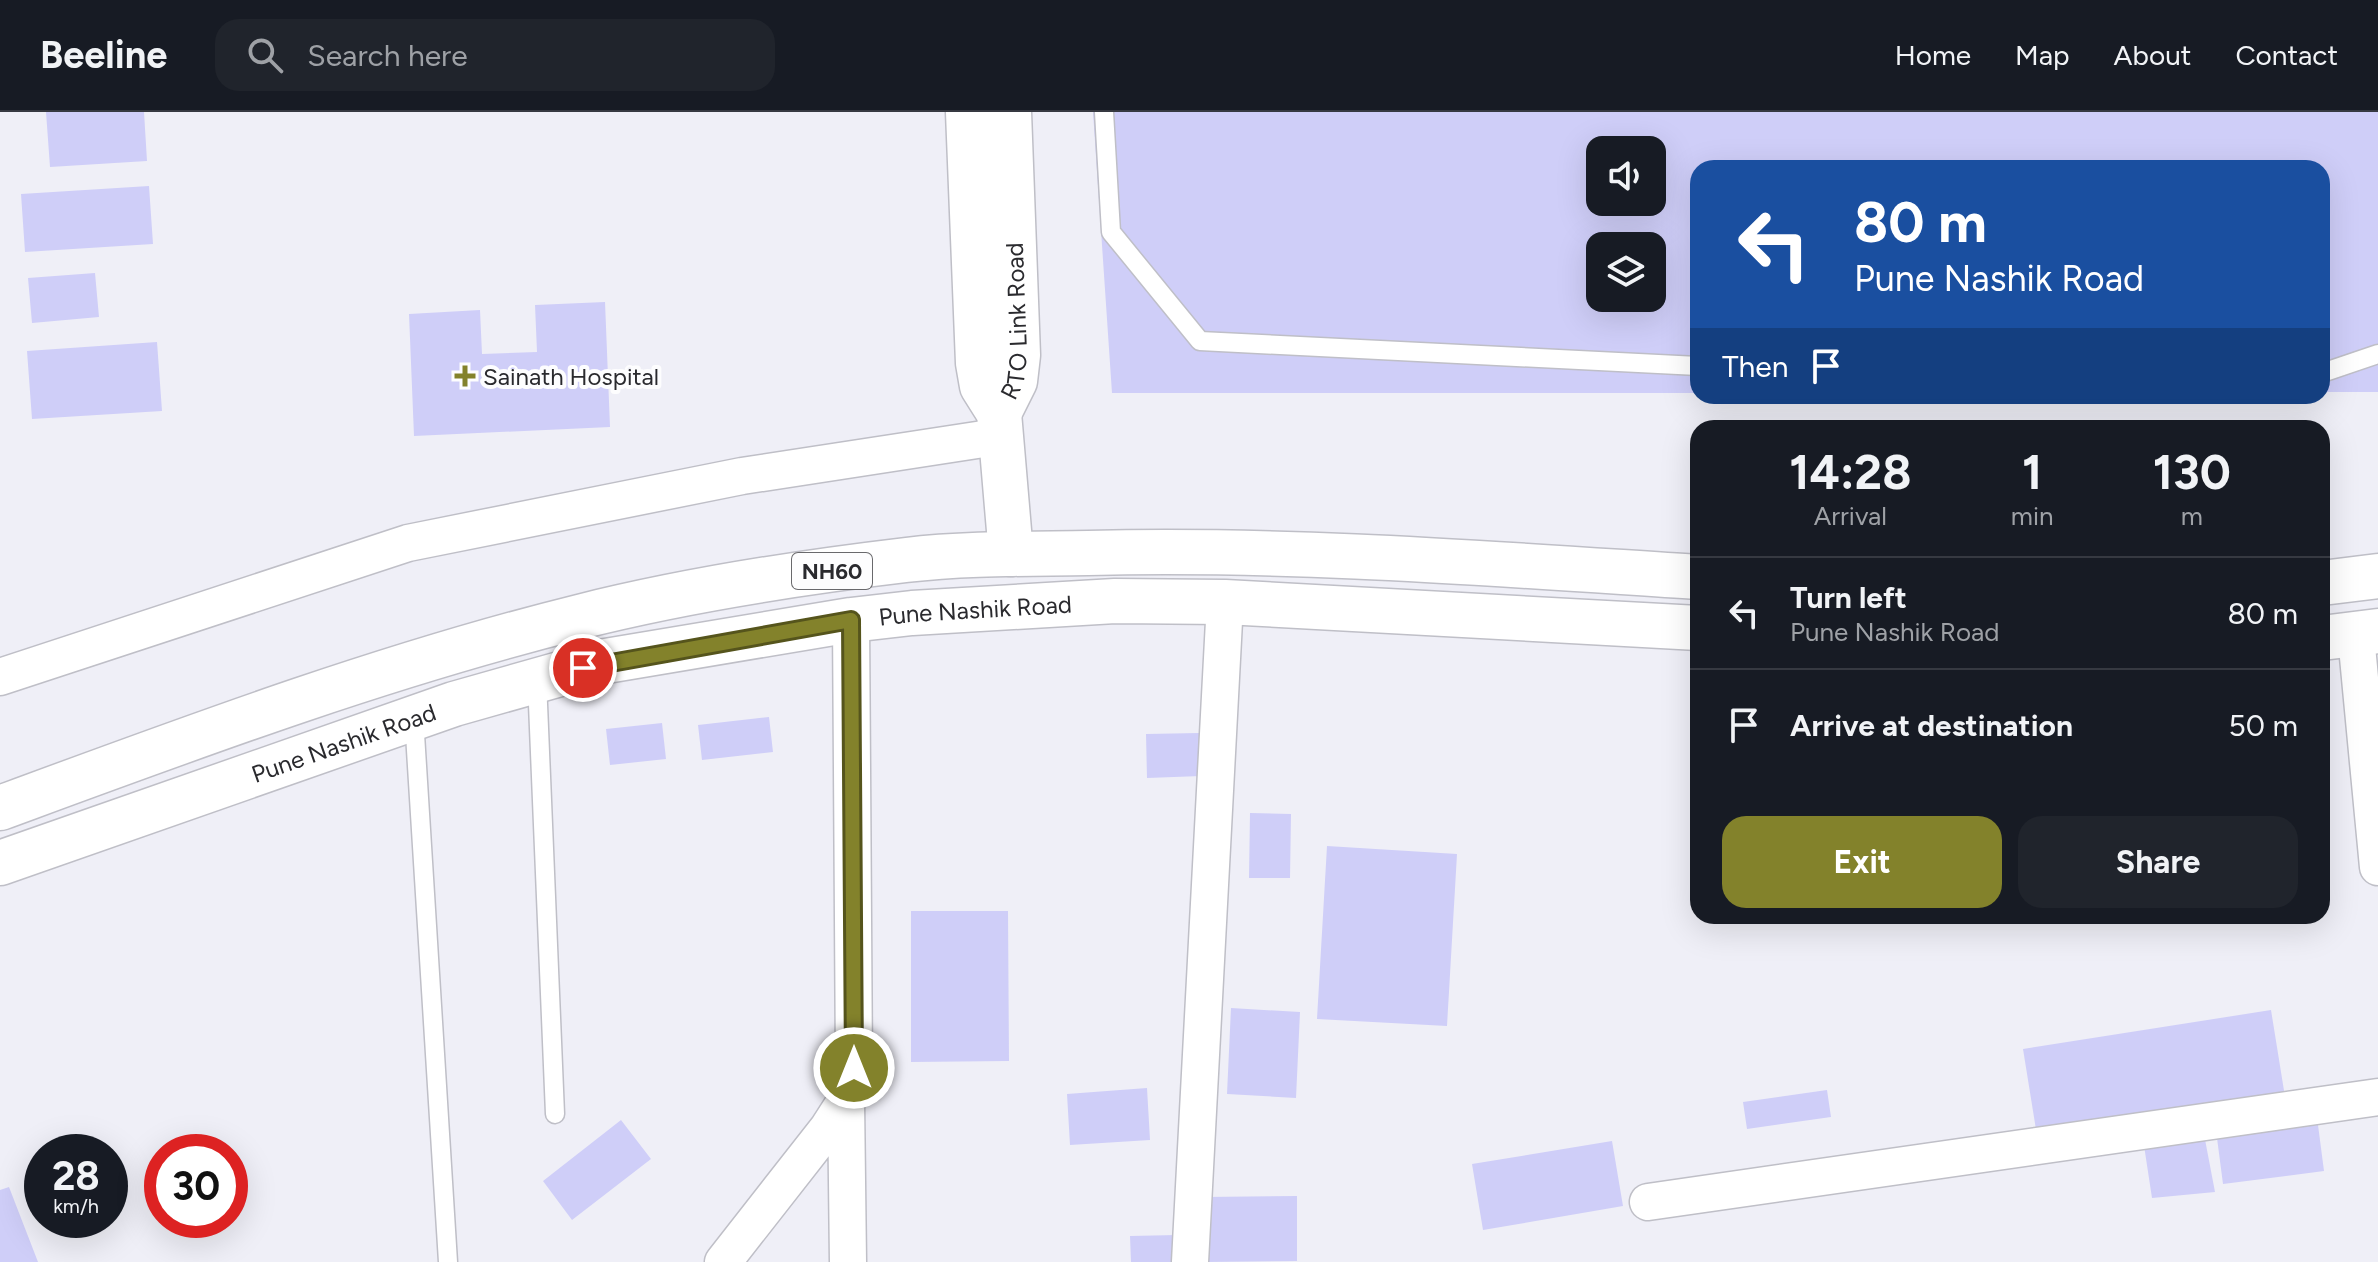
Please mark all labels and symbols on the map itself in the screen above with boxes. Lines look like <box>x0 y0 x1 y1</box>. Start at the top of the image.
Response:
street label: RTO Link Road <box>994 242 1033 404</box>
place label: Sainath Hospital <box>483 362 659 391</box>
marker: Sainath Hospital <box>454 365 476 387</box>
road number: NH60 <box>792 553 872 589</box>
street label: Pune Nashik Road <box>877 589 1073 631</box>
pin <box>549 634 617 702</box>
street label: Pune Nashik Road <box>247 697 440 788</box>
position arrow <box>812 1026 896 1110</box>
speed limit sign: 30 <box>144 1134 248 1238</box>

